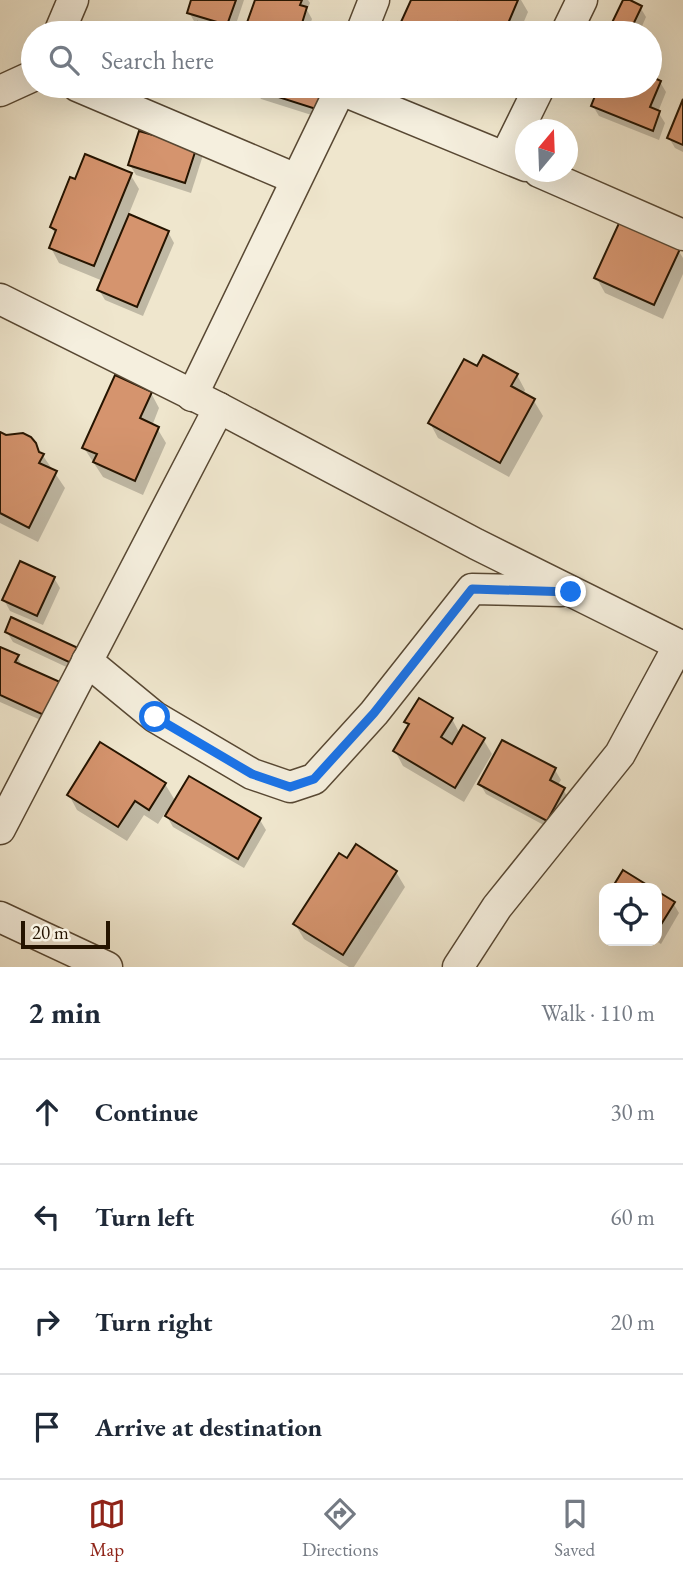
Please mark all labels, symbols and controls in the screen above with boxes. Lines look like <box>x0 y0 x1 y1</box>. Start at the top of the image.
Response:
search box <box>21 21 662 98</box>
icon: search <box>45 41 83 79</box>
text: Search here <box>101 43 214 77</box>
north arrow <box>515 119 578 182</box>
route end <box>555 576 586 607</box>
route start <box>139 701 170 732</box>
map controls <box>599 883 662 946</box>
button: locate <box>599 883 662 946</box>
scale bar <box>21 918 110 950</box>
text: 20 m <box>32 920 69 945</box>
text: 2 min <box>28 993 101 1032</box>
text: Walk · 110 m <box>541 998 655 1028</box>
icon: ahead <box>28 1093 66 1131</box>
text: Continue <box>95 1095 198 1129</box>
text: 30 m <box>610 1097 655 1127</box>
icon: left <box>28 1198 66 1236</box>
text: Turn left <box>95 1200 194 1234</box>
text: 60 m <box>610 1202 655 1232</box>
icon: right <box>28 1303 66 1341</box>
text: Turn right <box>95 1305 213 1339</box>
text: 20 m <box>610 1307 655 1337</box>
icon: arrive <box>28 1408 66 1446</box>
text: Arrive at destination <box>95 1410 322 1444</box>
tab: Map <box>88 1495 126 1562</box>
tab: Directions <box>302 1495 378 1562</box>
tab: Saved <box>554 1495 595 1562</box>

